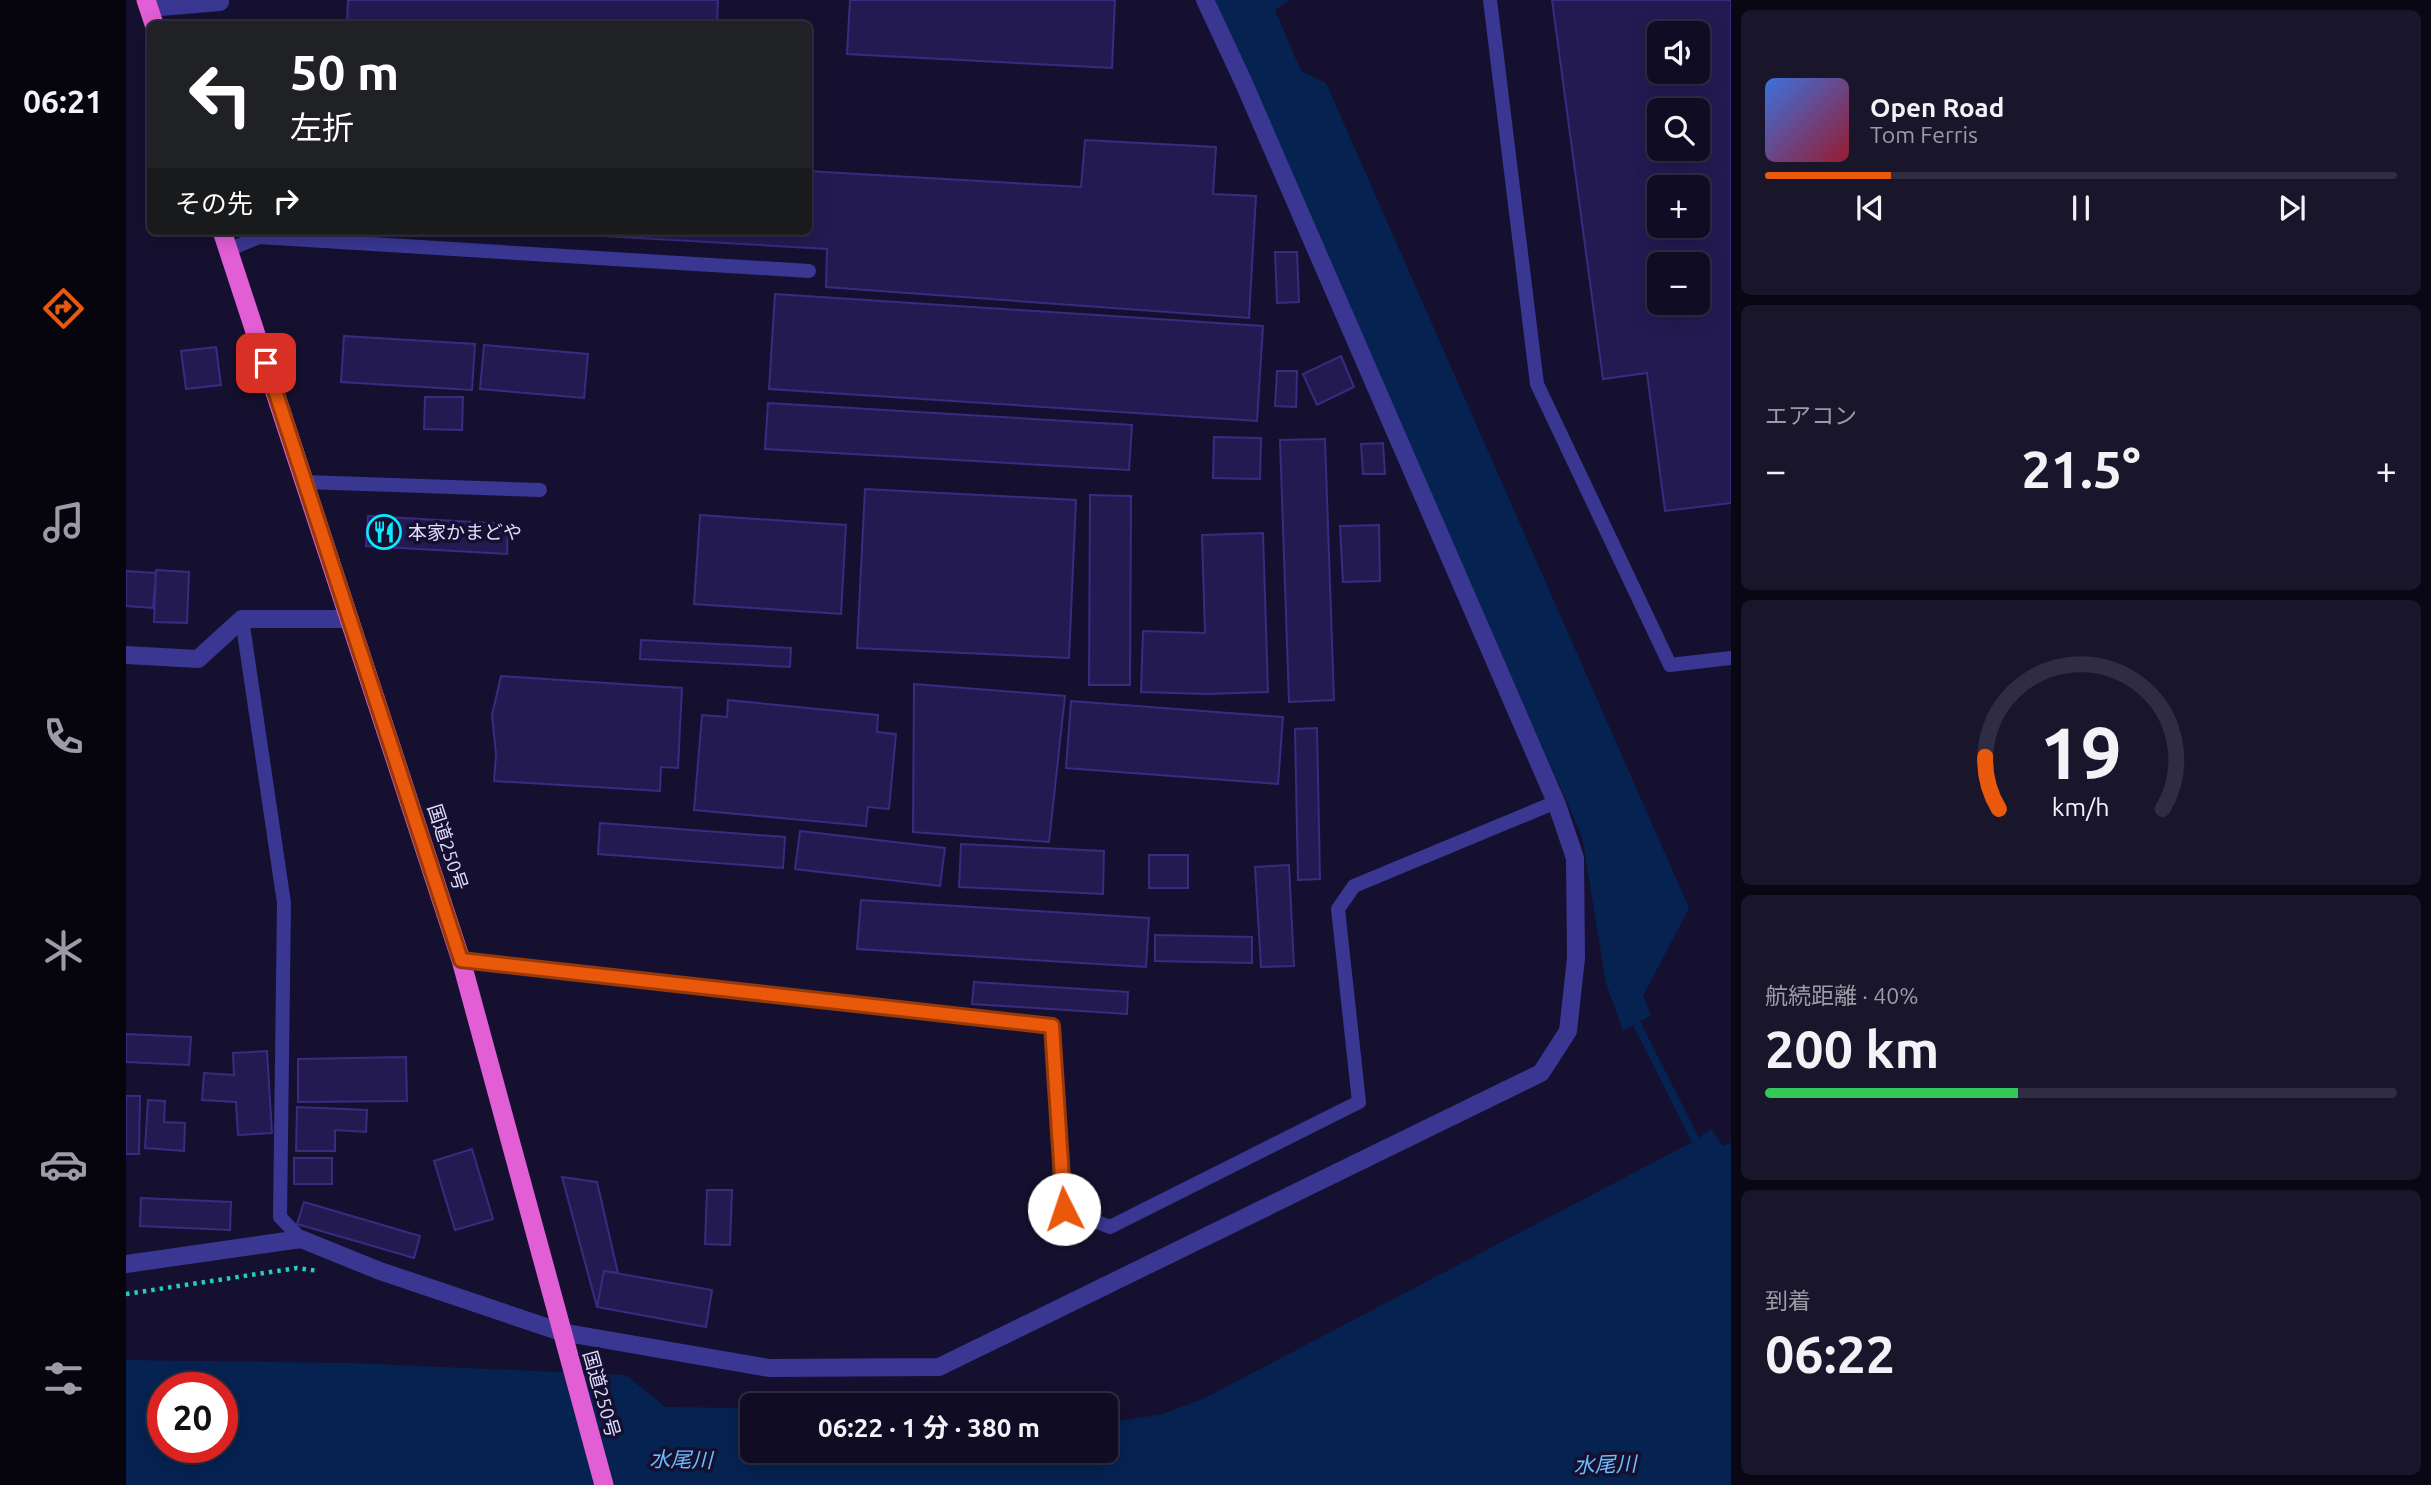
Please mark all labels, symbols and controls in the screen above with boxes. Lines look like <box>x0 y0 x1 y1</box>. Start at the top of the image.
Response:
map controls <box>1647 21 1710 315</box>
button: sound <box>1647 21 1710 84</box>
text: 50 m <box>290 44 399 99</box>
icon: left <box>175 49 266 140</box>
text: 06:21 <box>23 83 103 119</box>
text: Open Road <box>1870 93 2004 122</box>
button: search <box>1647 98 1710 161</box>
text: 左折 <box>290 109 354 145</box>
text: Tom Ferris <box>1870 122 1978 147</box>
button: + <box>1647 175 1710 238</box>
icon: right <box>267 182 305 220</box>
text: その先 <box>175 189 253 218</box>
icon: previous <box>1851 189 1889 227</box>
icon: pause <box>2062 189 2100 227</box>
icon: next <box>2273 189 2311 227</box>
button: − <box>1647 252 1710 315</box>
icon: directions <box>39 284 88 333</box>
pin <box>236 333 296 393</box>
icon: arrive <box>247 344 285 382</box>
text: エアコン <box>1765 403 1857 428</box>
text: 21.5° <box>2021 440 2141 498</box>
text: − <box>1765 449 1786 491</box>
text: + <box>2376 449 2397 491</box>
icon: music <box>39 498 88 547</box>
restaurant icon: 本家かまどや <box>365 513 403 551</box>
place label: 本家かまどや <box>408 521 522 543</box>
text: 19 <box>2040 711 2122 793</box>
icon: phone <box>39 712 88 761</box>
text: km/h <box>2052 792 2110 820</box>
street label: 国道250号 <box>424 801 472 893</box>
icon: climate <box>39 926 88 975</box>
text: 航続距離 · 40% <box>1765 983 1918 1008</box>
text: 200 km <box>1765 1020 1939 1078</box>
icon: car <box>39 1140 88 1189</box>
position arrow <box>1027 1172 1101 1246</box>
text: 到着 <box>1765 1288 1811 1313</box>
text: 06:22 <box>1765 1325 1895 1383</box>
street label: 国道250号 <box>579 1348 625 1440</box>
icon: filters <box>39 1354 88 1403</box>
speed limit sign: 20 <box>147 1372 238 1463</box>
text: 06:22 · 1 分 · 380 m <box>818 1413 1040 1442</box>
water label: 水尾川 <box>649 1446 715 1472</box>
water label: 水尾川 <box>1573 1451 1639 1477</box>

